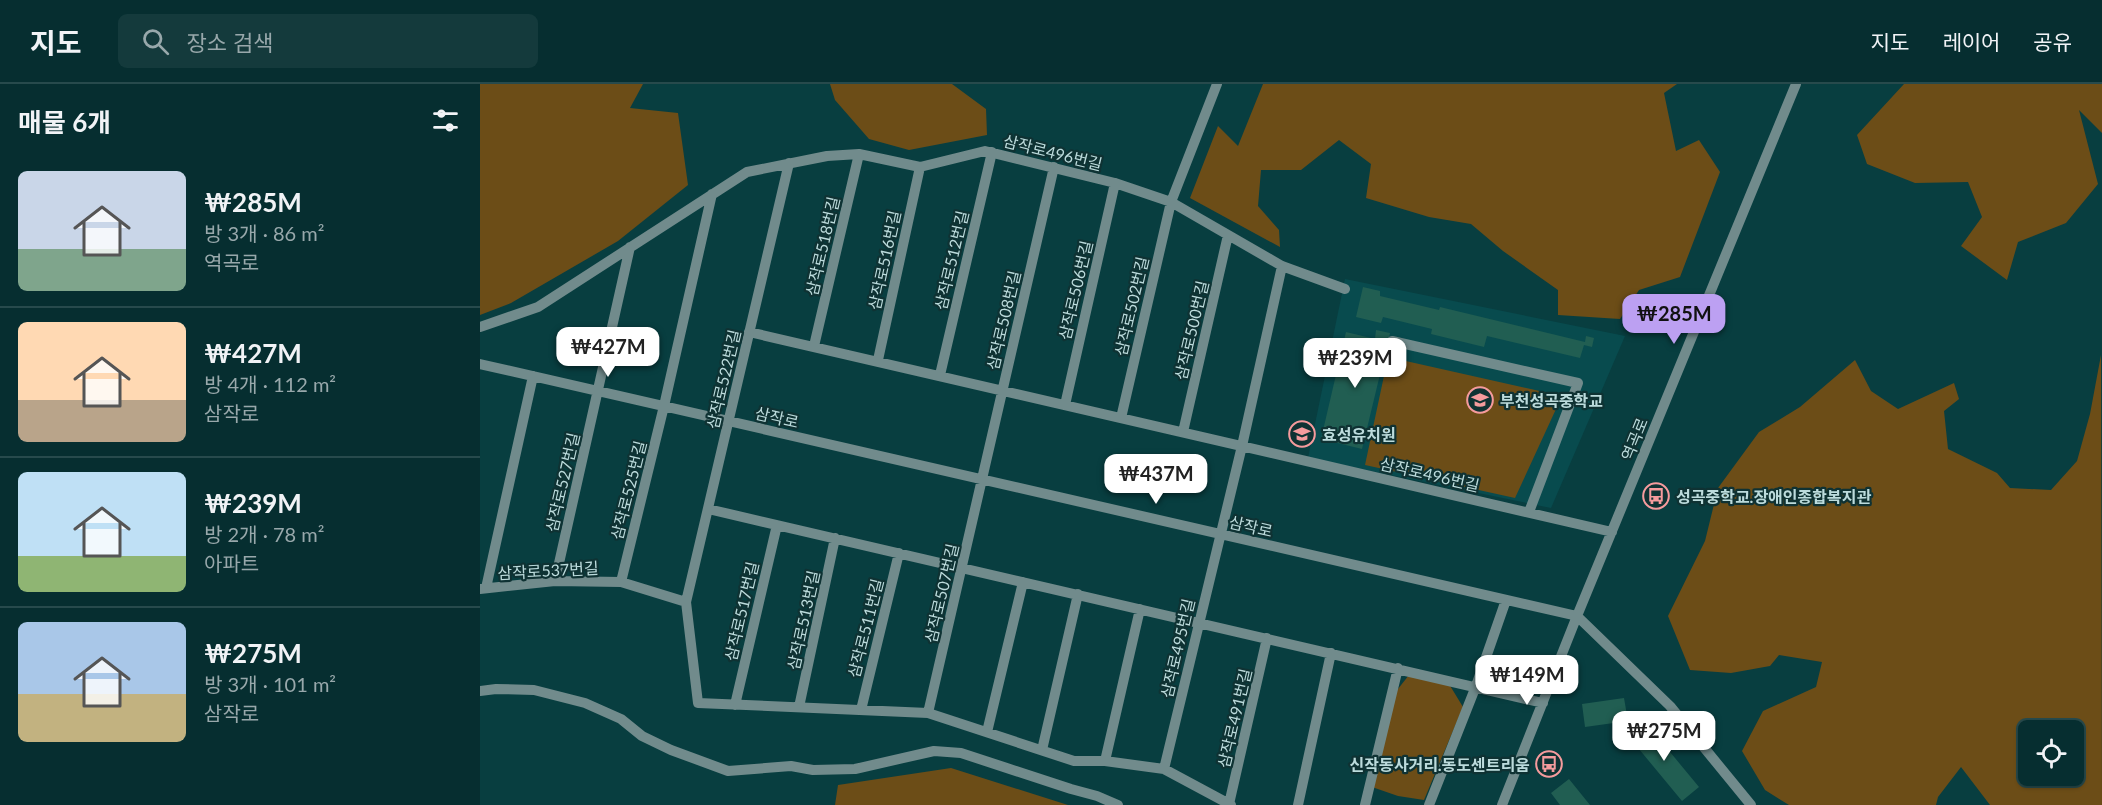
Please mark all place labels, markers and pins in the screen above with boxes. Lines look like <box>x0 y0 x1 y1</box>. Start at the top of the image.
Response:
pin: ₩285M <box>1632 294 1716 345</box>
pin: ₩427M <box>566 327 650 378</box>
pin: ₩239M <box>1313 338 1397 389</box>
school or university icon: 부천성곡중학교 <box>1465 385 1495 415</box>
place label: 부천성곡중학교 <box>1500 391 1603 410</box>
school or university icon: 효성유치원 <box>1287 419 1317 449</box>
place label: 효성유치원 <box>1322 425 1396 444</box>
pin: ₩437M <box>1114 454 1198 505</box>
bus stop icon: 성곡중학교.장애인종합복지관 <box>1641 481 1671 511</box>
place label: 성곡중학교.장애인종합복지관 <box>1676 487 1871 506</box>
pin: ₩149M <box>1485 655 1569 706</box>
pin: ₩275M <box>1622 711 1706 762</box>
bus stop icon: 신작동사거리.동도센트리움 <box>1534 749 1564 779</box>
place label: 신작동사거리.동도센트리움 <box>1350 755 1530 774</box>

